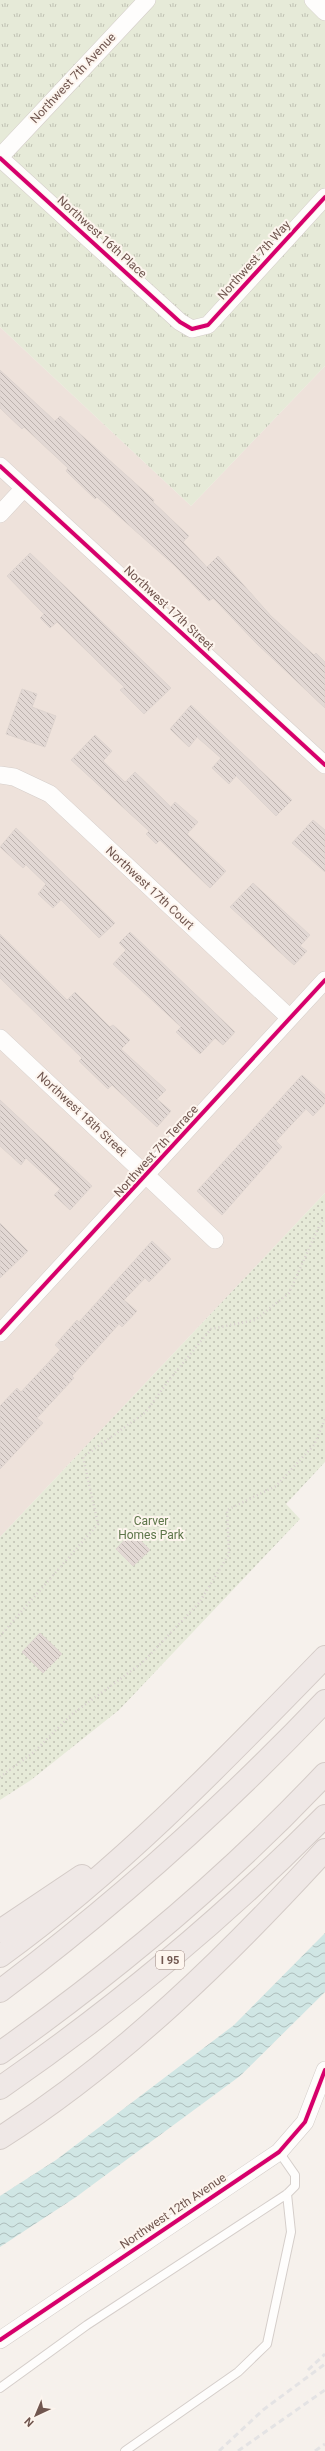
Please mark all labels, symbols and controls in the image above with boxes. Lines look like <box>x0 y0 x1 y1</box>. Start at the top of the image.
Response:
street label: Northwest 7th Avenue <box>28 30 118 126</box>
street label: Northwest 16th Place <box>54 193 150 281</box>
street label: Northwest 7th Way <box>215 217 293 302</box>
street label: Northwest 17th Street <box>121 563 217 653</box>
street label: Northwest 17th Court <box>103 844 197 932</box>
street label: Northwest 18th Street <box>34 1069 130 1159</box>
street label: Northwest 7th Terrace <box>111 1102 201 1200</box>
park label: Carver Homes Park <box>118 1514 185 1542</box>
road number: I 95 <box>156 1951 184 1969</box>
street label: Northwest 12th Avenue <box>117 2170 229 2252</box>
north arrow <box>16 2395 56 2435</box>
text: N <box>22 2414 37 2429</box>

